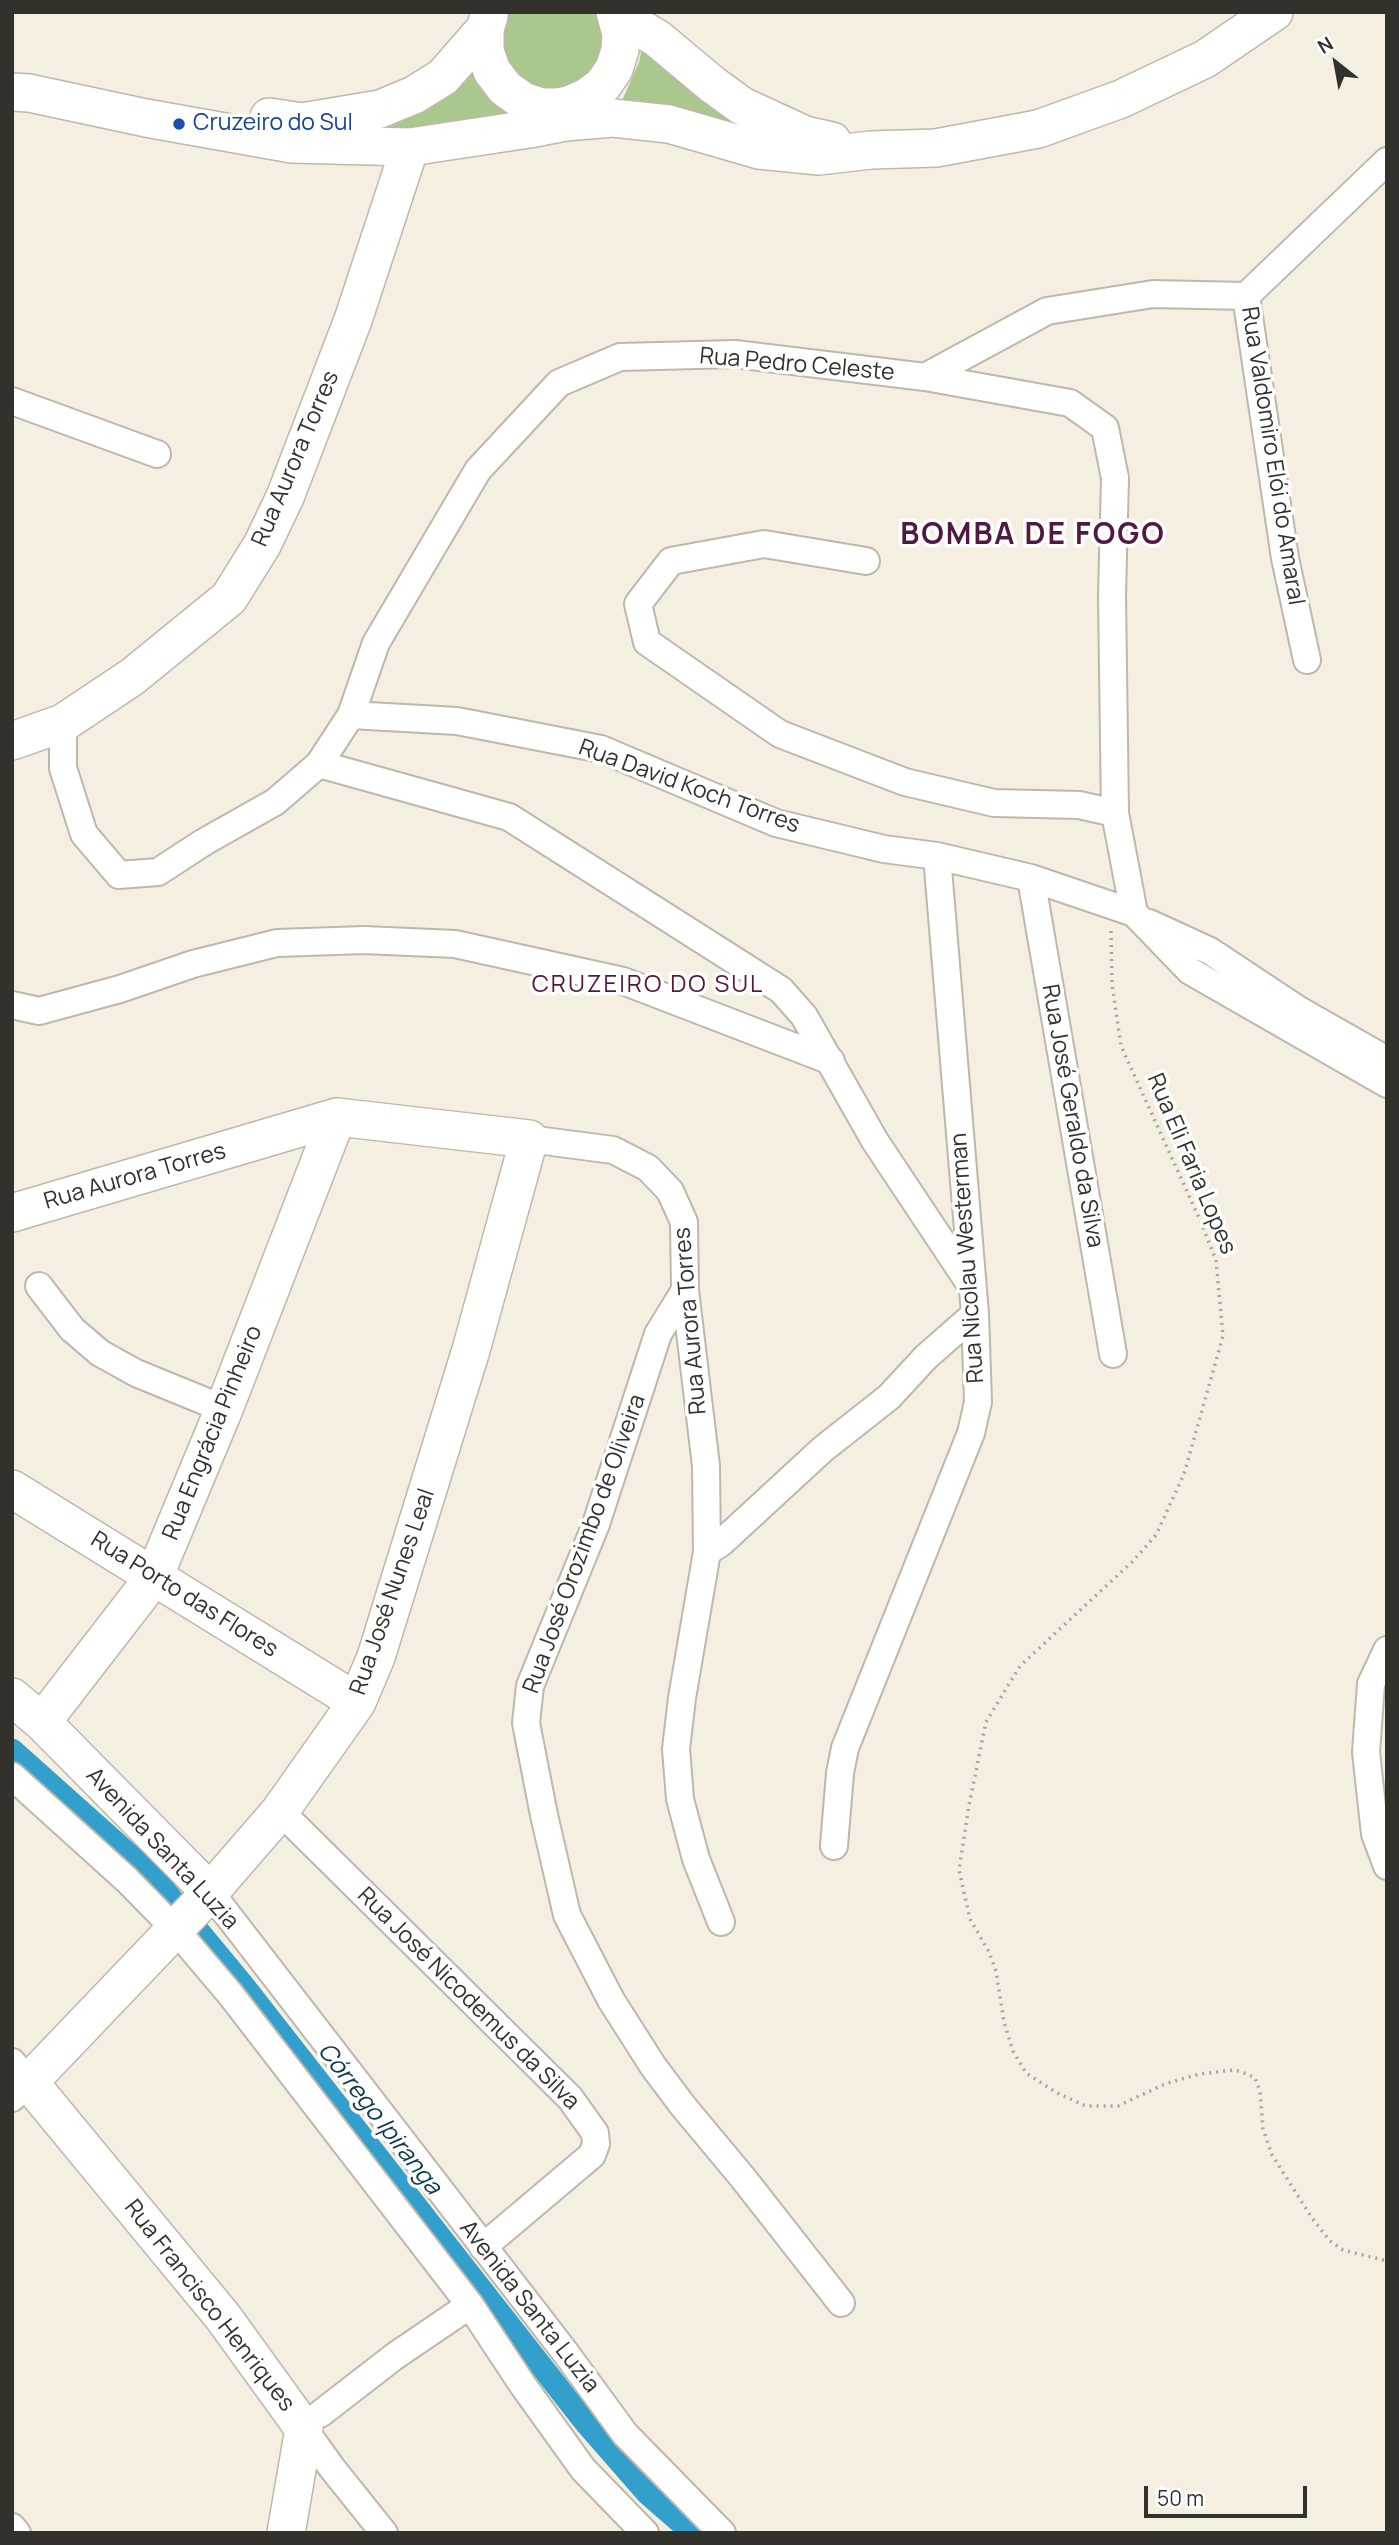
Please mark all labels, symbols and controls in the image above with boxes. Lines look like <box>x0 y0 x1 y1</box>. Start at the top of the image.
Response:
north arrow <box>1301 28 1371 98</box>
text: N <box>1313 30 1338 60</box>
place label: Cruzeiro do Sul <box>193 110 353 138</box>
marker: Cruzeiro do Sul <box>171 116 187 132</box>
street label: Rua Valdomiro Elói do Amaral <box>1235 305 1309 607</box>
street label: Rua Pedro Celeste <box>698 343 896 387</box>
street label: Rua Aurora Torres <box>247 367 345 551</box>
district label: BOMBA DE FOGO <box>902 518 1164 554</box>
street label: Rua David Koch Torres <box>575 734 803 840</box>
district label: CRUZEIRO DO SUL <box>534 971 762 999</box>
street label: Rua José Geraldo da Silva <box>1035 982 1109 1250</box>
street label: Rua Eli Faria Lopes <box>1141 1070 1241 1258</box>
street label: Rua Nicolau Westerman <box>945 1132 991 1384</box>
street label: Rua Aurora Torres <box>41 1138 229 1216</box>
street label: Rua Aurora Torres <box>669 1226 713 1416</box>
street label: Rua Engrácia Pinheiro <box>157 1322 269 1544</box>
street label: Rua José Orozimbo de Oliveira <box>518 1391 652 1697</box>
street label: Rua José Nunes Leal <box>345 1485 441 1699</box>
street label: Rua Porto das Flores <box>85 1526 283 1664</box>
street label: Avenida Santa Luzia <box>80 1762 244 1936</box>
street label: Rua José Nicodemus da Silva <box>351 1882 585 2116</box>
water label: Córrego Ipiranga <box>311 2037 447 2201</box>
street label: Rua Francisco Henriques <box>118 2195 300 2417</box>
street label: Avenida Santa Luzia <box>453 2215 605 2399</box>
scale bar <box>1147 2472 1310 2516</box>
text: 50 m <box>1157 2484 1204 2512</box>

